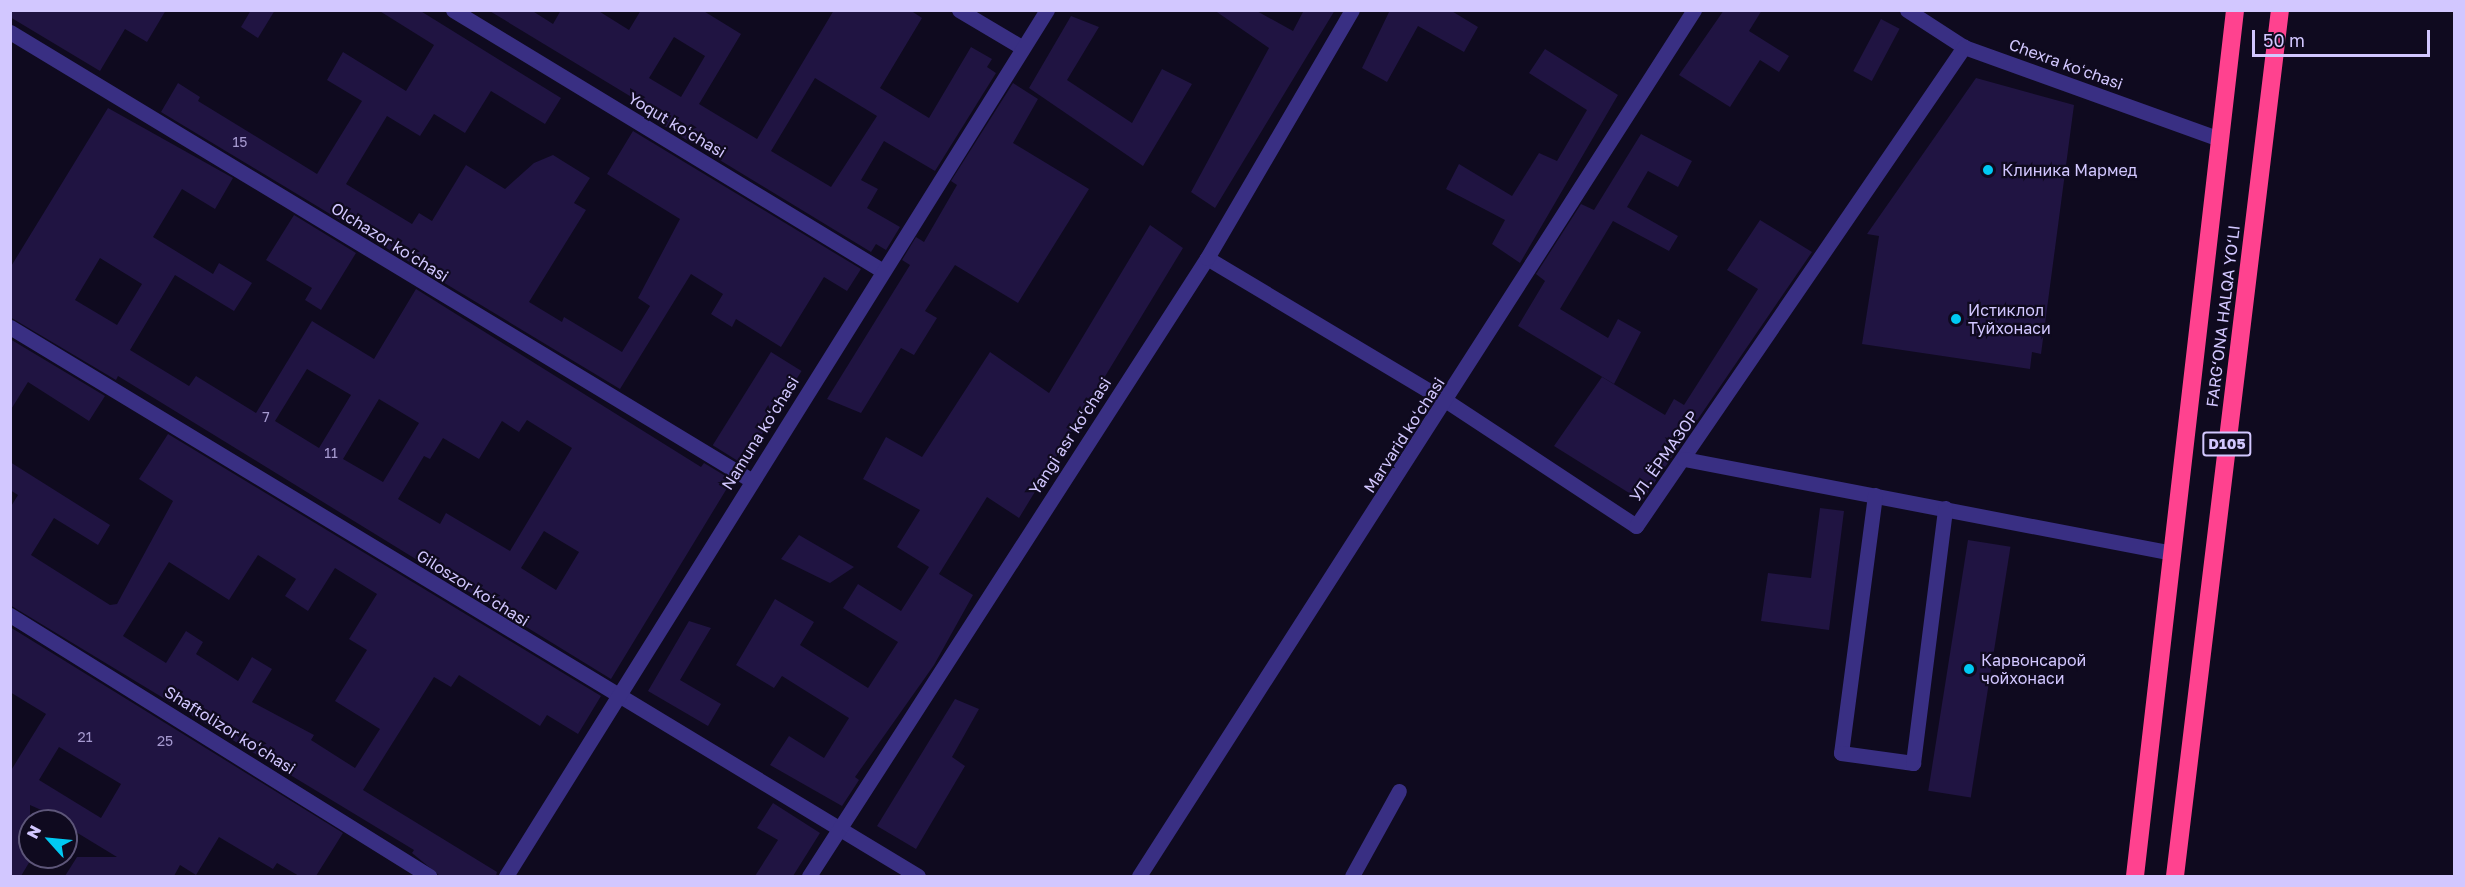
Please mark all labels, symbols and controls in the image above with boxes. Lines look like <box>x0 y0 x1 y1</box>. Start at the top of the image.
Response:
scale bar <box>2255 18 2434 56</box>
text: 50 m <box>2263 29 2305 51</box>
street label: Chexra koʻchasi <box>2006 34 2126 94</box>
street label: Yoqut koʻchasi <box>625 88 729 162</box>
house number: 15 <box>233 134 247 150</box>
place label: Клиника Мармед <box>2002 160 2137 180</box>
marker: Клиника Мармед <box>1979 161 1997 179</box>
street label: Olchazor koʻchasi <box>328 198 452 286</box>
street label: FARG‘ONA HALQA YO‘LI <box>2202 224 2244 408</box>
place label: Истиклол Туйхонаси <box>1968 300 2051 338</box>
marker: Истиклол Туйхонаси <box>1949 312 1963 326</box>
street label: Namuna koʻchasi <box>717 373 803 493</box>
street label: Yangi asr koʻchasi <box>1025 374 1115 498</box>
street label: Marvarid koʻchasi <box>1360 374 1448 496</box>
street label: УЛ. ЁРМАЗОР <box>1626 407 1702 505</box>
house number: 7 <box>262 409 270 425</box>
road number: D105 <box>2202 432 2252 456</box>
house number: 11 <box>324 445 338 461</box>
street label: Giloszor koʻchasi <box>413 546 533 630</box>
place label: Карвонсарой чойхонаси <box>1981 650 2086 688</box>
marker: Карвонсарой чойхонаси <box>1962 662 1976 676</box>
street label: Shaftolizor koʻchasi <box>161 682 299 778</box>
house number: 21 <box>78 729 92 745</box>
house number: 25 <box>157 733 173 749</box>
north arrow <box>18 809 78 869</box>
text: N <box>22 822 45 842</box>

